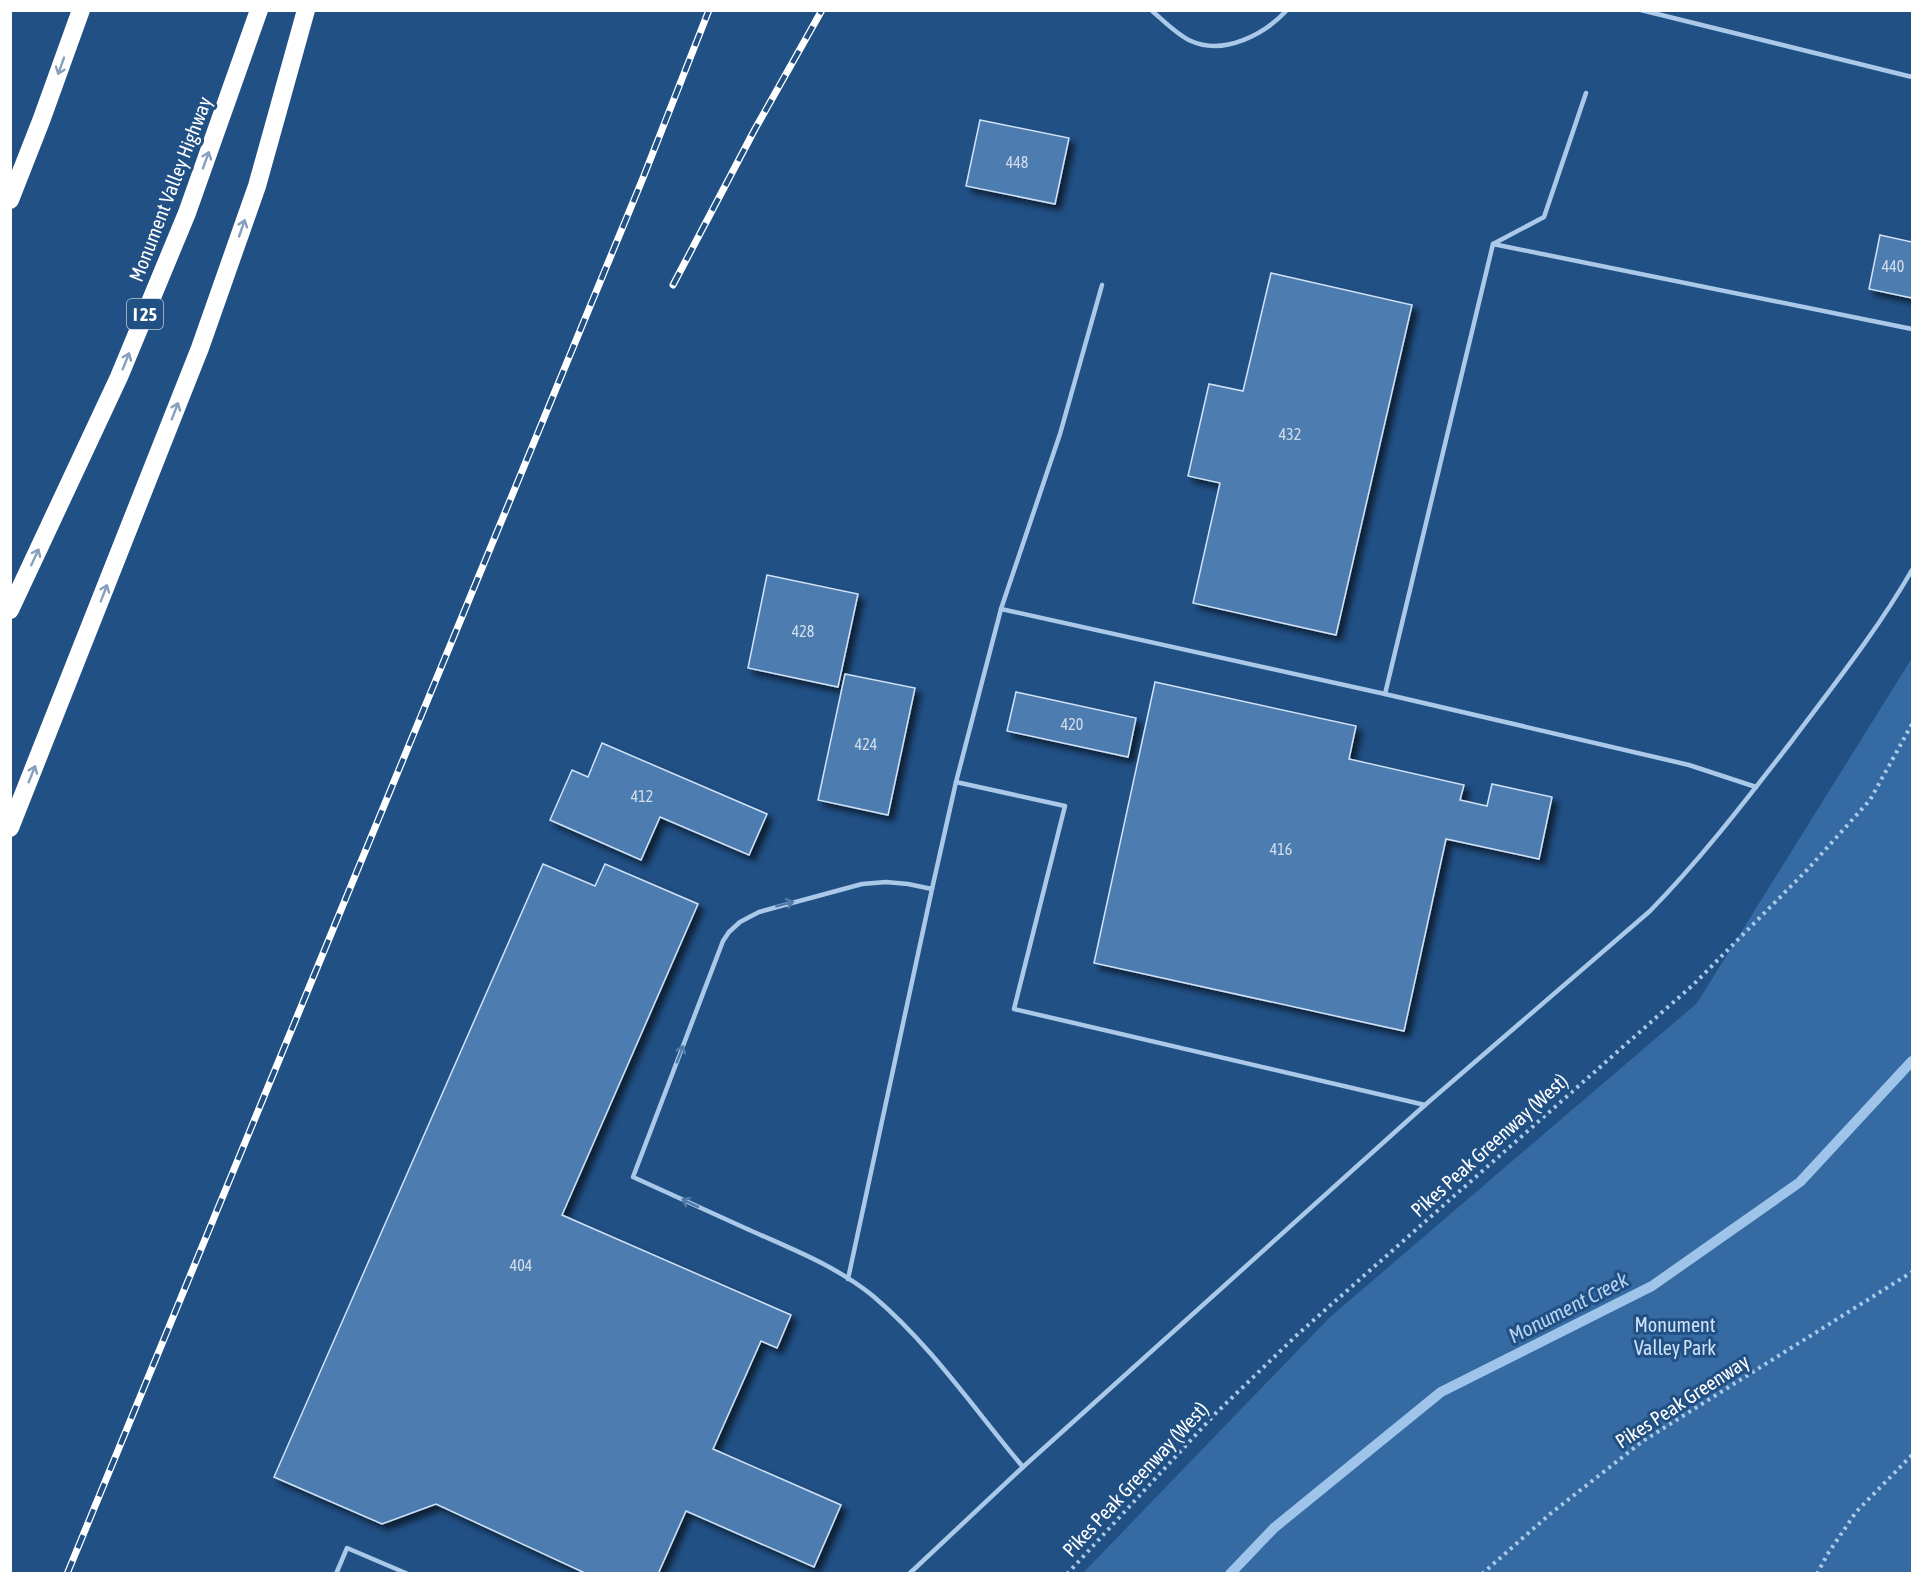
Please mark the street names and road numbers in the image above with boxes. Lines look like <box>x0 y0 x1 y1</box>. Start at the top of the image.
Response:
street label: Monument Valley Highway <box>124 93 216 285</box>
road number: I 25 <box>127 299 163 329</box>
street label: Pikes Peak Greenway (West) <box>1406 1069 1572 1221</box>
street label: Pikes Peak Greenway <box>1611 1349 1753 1453</box>
street label: Pikes Peak Greenway (West) <box>1058 1397 1212 1561</box>

